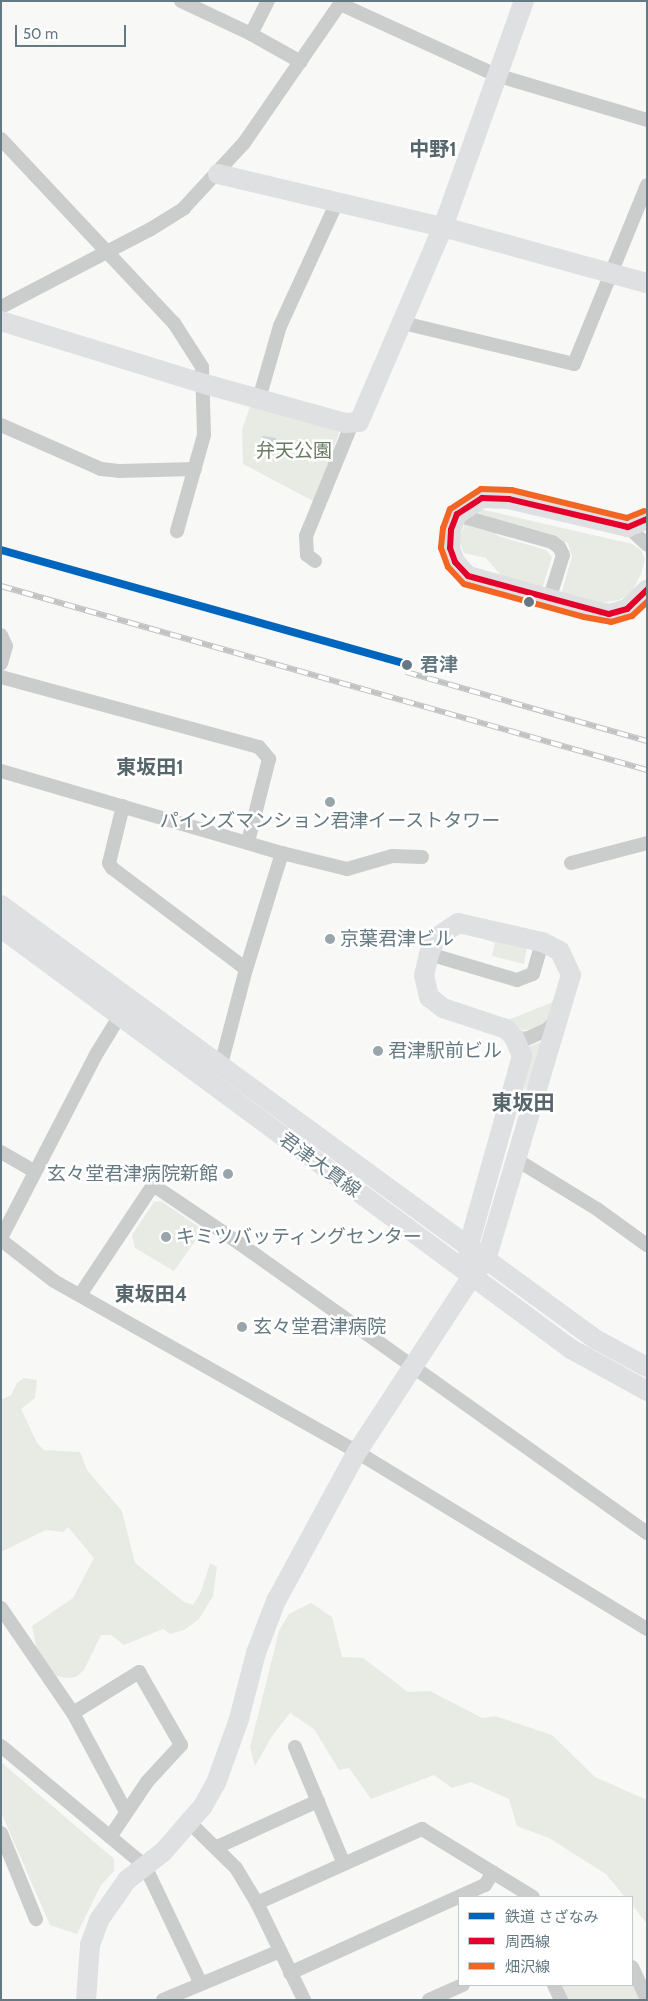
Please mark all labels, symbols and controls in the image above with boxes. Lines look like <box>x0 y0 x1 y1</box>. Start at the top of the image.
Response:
scale bar <box>18 15 129 47</box>
text: 50 m <box>23 25 58 43</box>
district label: 中野1 <box>409 137 457 161</box>
park label: 弁天公園 <box>256 440 332 462</box>
unlabelled marker <box>524 597 534 607</box>
place label: 君津 <box>420 654 458 676</box>
marker: 君津 <box>398 656 416 674</box>
district label: 東坂田1 <box>116 755 184 779</box>
marker: パインズマンション君津イーストタワー <box>324 796 336 808</box>
place label: パインズマンション君津イーストタワー <box>159 810 501 832</box>
place label: 京葉君津ビル <box>340 928 454 950</box>
marker: 京葉君津ビル <box>324 933 336 945</box>
place label: 君津駅前ビル <box>388 1040 502 1062</box>
marker: 君津駅前ビル <box>372 1045 384 1057</box>
district label: 東坂田 <box>492 1090 554 1116</box>
street label: 君津大貫線 <box>275 1128 365 1202</box>
place label: 玄々堂君津病院新館 <box>47 1163 218 1185</box>
marker: 玄々堂君津病院新館 <box>222 1168 234 1180</box>
place label: キミツバッティングセンター <box>176 1226 423 1248</box>
marker: キミツバッティングセンター <box>160 1231 172 1243</box>
district label: 東坂田4 <box>115 1282 187 1306</box>
place label: 玄々堂君津病院 <box>253 1316 386 1338</box>
marker: 玄々堂君津病院 <box>235 1320 249 1334</box>
legend <box>458 1896 633 1986</box>
text: 鉄道 さざなみ <box>505 1908 598 1926</box>
text: 周西線 <box>505 1933 550 1951</box>
text: 畑沢線 <box>505 1958 550 1976</box>

